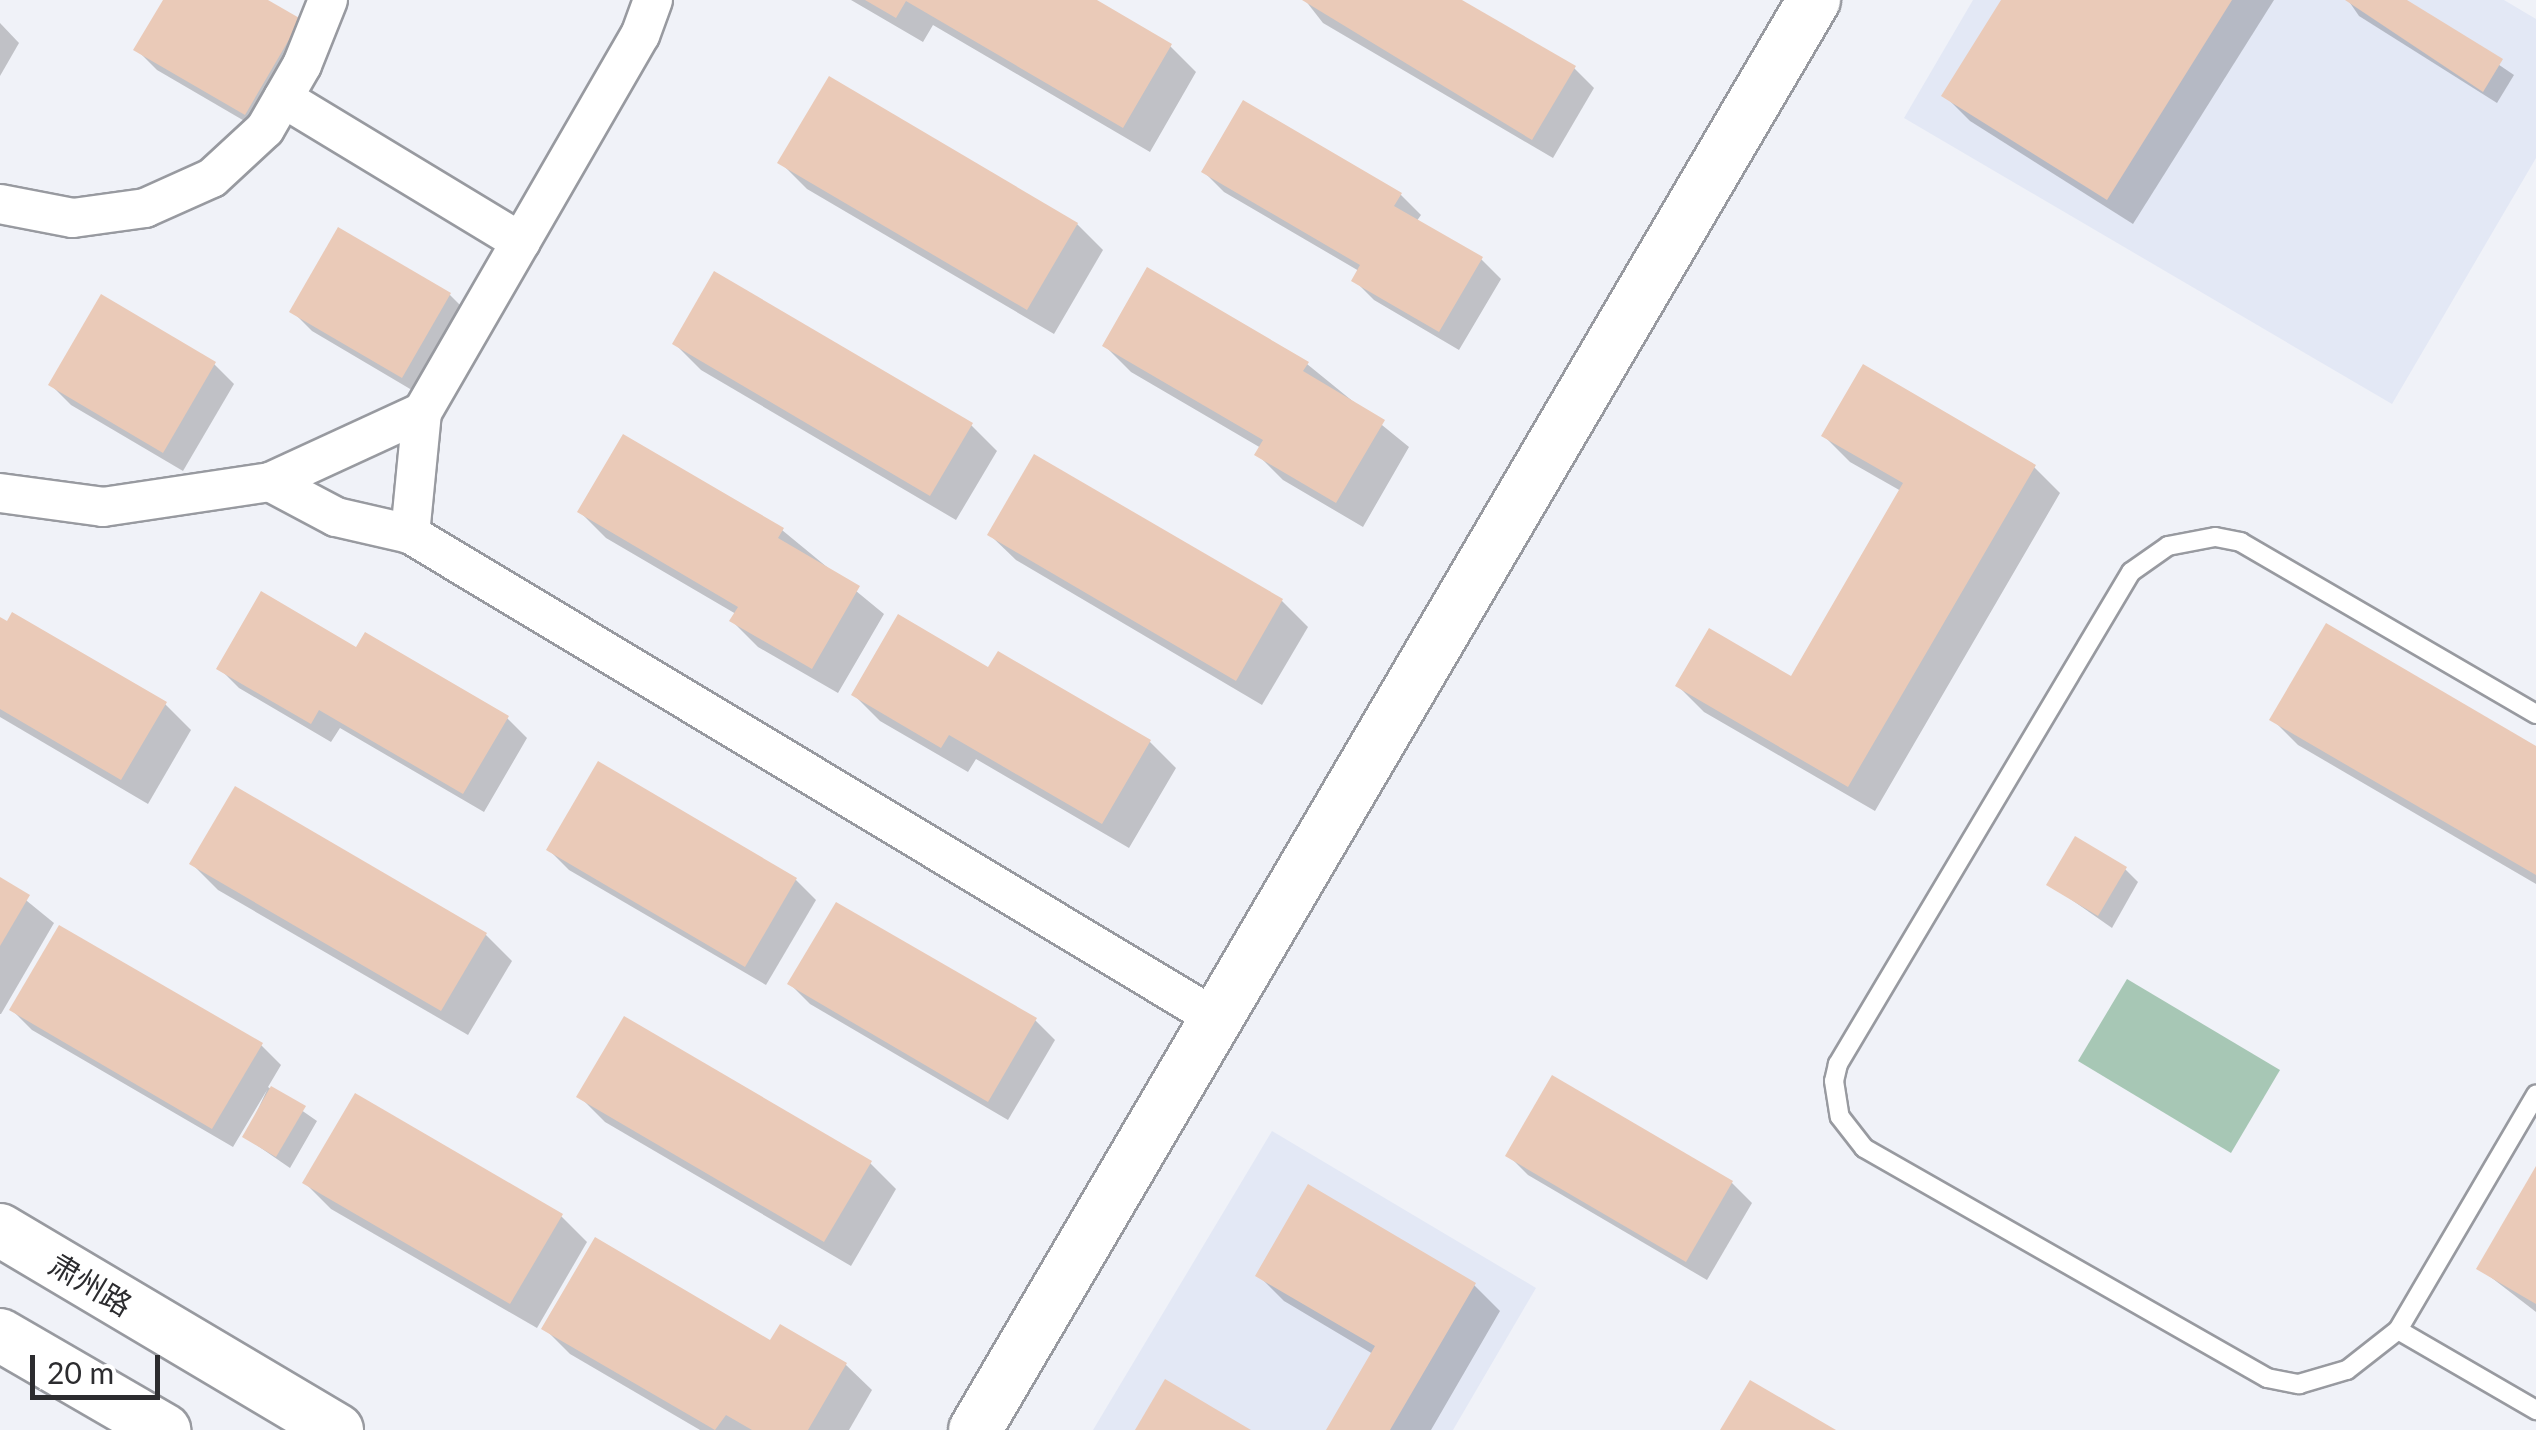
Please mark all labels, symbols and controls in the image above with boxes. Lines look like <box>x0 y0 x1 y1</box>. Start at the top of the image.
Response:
street label: 肃州路 <box>43 1245 139 1323</box>
scale bar <box>35 1335 165 1397</box>
text: 20 m <box>47 1354 114 1390</box>

